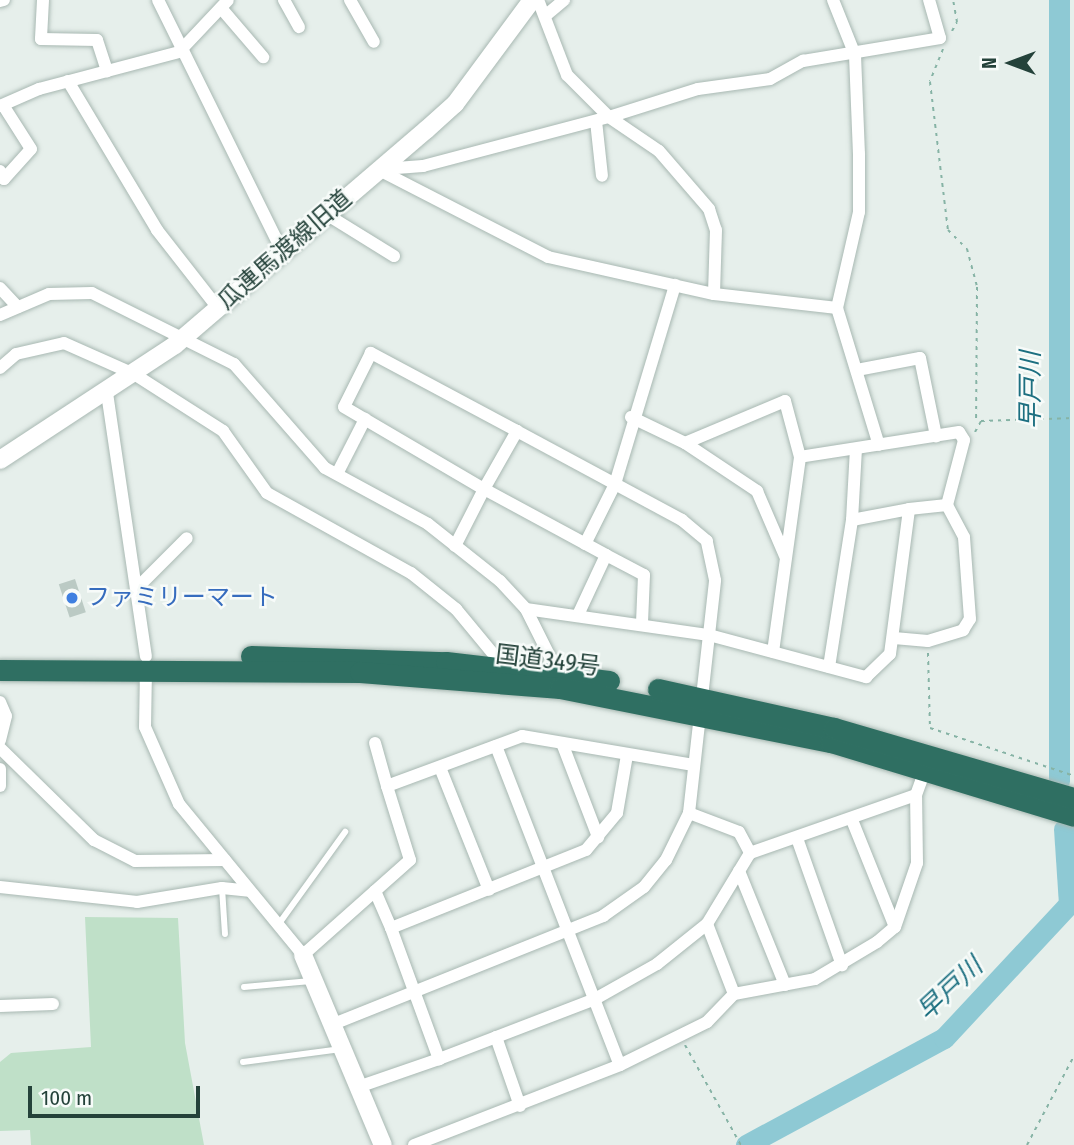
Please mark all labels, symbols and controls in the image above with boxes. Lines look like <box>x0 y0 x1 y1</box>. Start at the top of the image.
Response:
north arrow <box>976 28 1046 98</box>
text: N <box>978 57 1001 69</box>
street label: 瓜連馬渡線旧道 <box>212 184 358 316</box>
water label: 早戸川 <box>1015 351 1047 429</box>
place label: ファミリーマート <box>86 584 278 612</box>
marker: ファミリーマート <box>64 590 80 606</box>
street label: 国道349号 <box>494 640 602 682</box>
water label: 早戸川 <box>911 951 989 1027</box>
scale bar <box>32 1072 203 1116</box>
text: 100 m <box>41 1085 92 1111</box>

